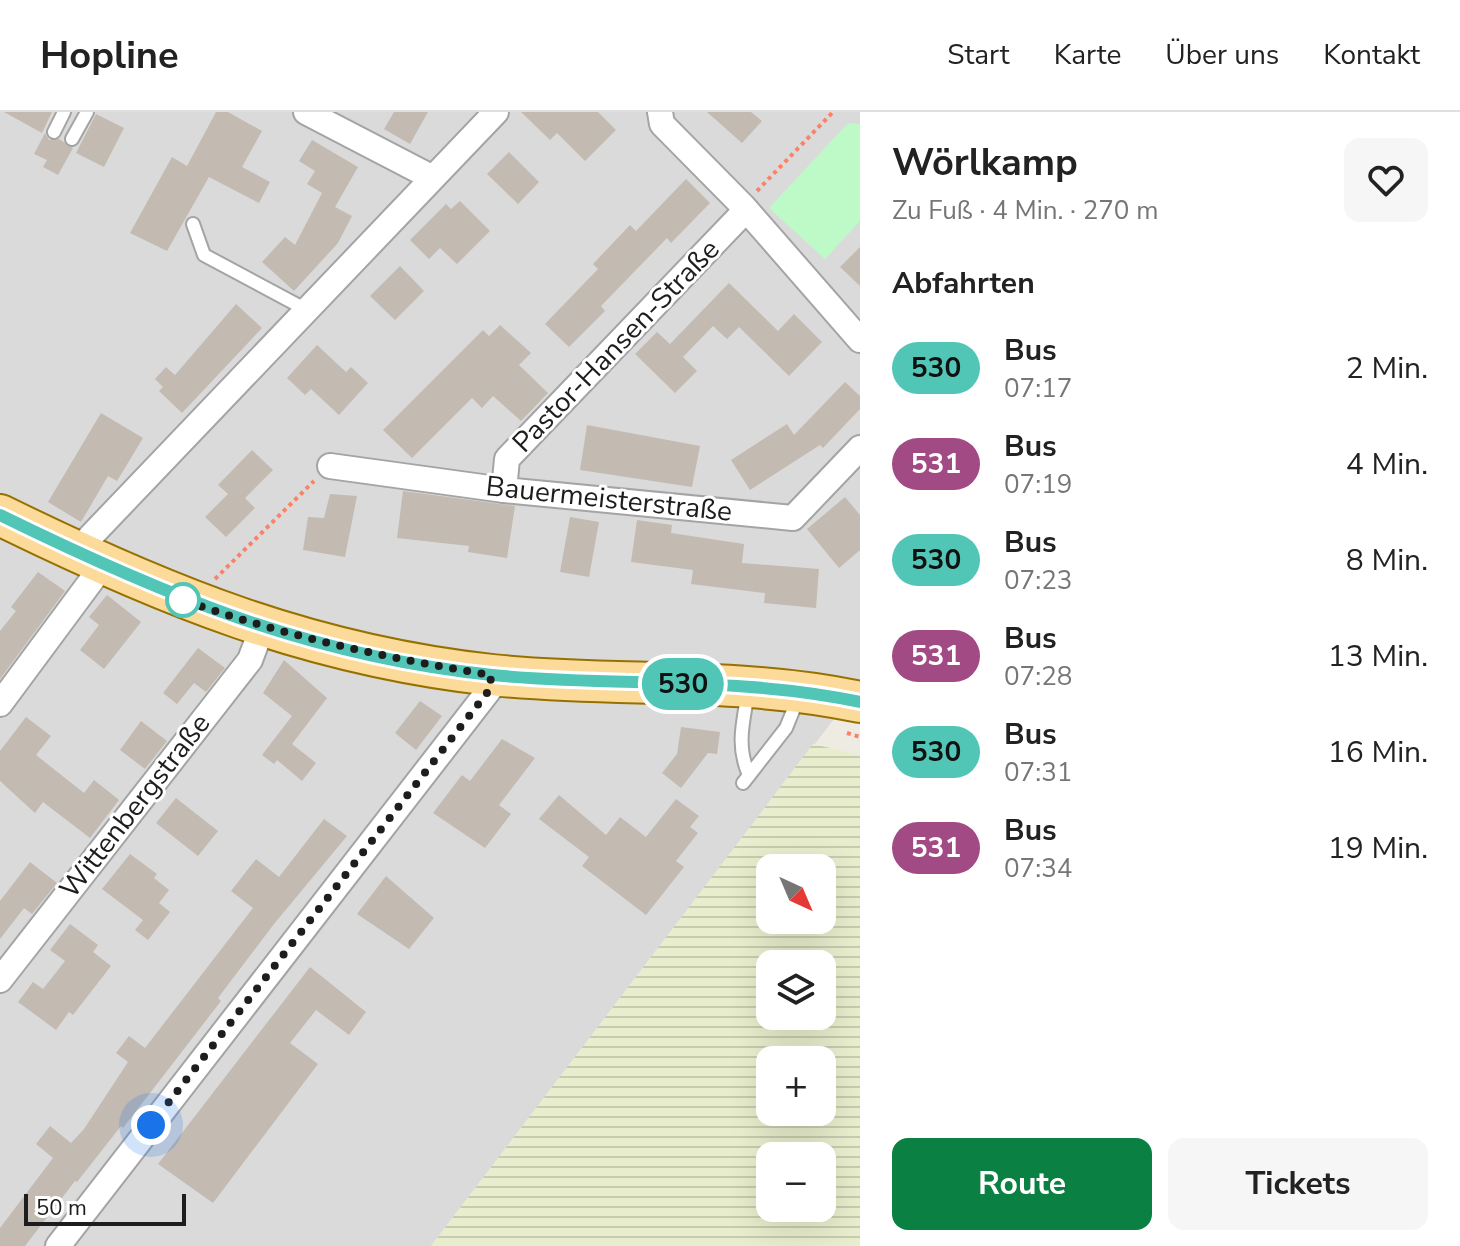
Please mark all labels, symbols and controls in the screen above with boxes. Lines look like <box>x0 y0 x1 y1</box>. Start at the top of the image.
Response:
text: Hopline <box>40 30 179 81</box>
text: Start <box>947 36 1010 74</box>
text: Karte <box>1054 36 1121 74</box>
text: Über uns <box>1165 36 1279 74</box>
text: Kontakt <box>1323 36 1420 74</box>
text: Wörlkamp <box>892 137 1078 188</box>
button: heart <box>1344 138 1428 222</box>
text: Zu Fuß · 4 Min. · 270 m <box>892 193 1158 228</box>
street label: Pastor-Hansen-Straße <box>504 231 728 461</box>
text: Abfahrten <box>892 263 1035 304</box>
text: Bus <box>1004 330 1057 371</box>
text: 2 Min. <box>1346 348 1428 389</box>
text: 530 <box>911 349 961 387</box>
text: 07:17 <box>1004 371 1072 406</box>
text: Bus <box>1004 426 1057 467</box>
text: 4 Min. <box>1346 444 1428 485</box>
text: 531 <box>911 445 961 483</box>
street label: Bauermeisterstraße <box>484 467 734 531</box>
text: 07:19 <box>1004 467 1072 502</box>
text: Bus <box>1004 522 1057 563</box>
text: 8 Min. <box>1346 540 1428 581</box>
text: 530 <box>911 541 961 579</box>
text: 07:23 <box>1004 563 1072 598</box>
unlabelled marker <box>166 583 200 617</box>
text: Bus <box>1004 618 1057 659</box>
text: 13 Min. <box>1328 636 1428 677</box>
text: 531 <box>911 637 961 675</box>
line badge: 530 <box>637 658 729 710</box>
text: 07:28 <box>1004 659 1072 694</box>
text: 530 <box>658 665 708 703</box>
street label: Wittenbergstraße <box>51 706 219 906</box>
text: Bus <box>1004 714 1057 755</box>
text: 16 Min. <box>1328 732 1428 773</box>
text: 530 <box>911 733 961 771</box>
text: 07:31 <box>1004 755 1072 790</box>
text: Bus <box>1004 810 1057 851</box>
text: 19 Min. <box>1328 828 1428 869</box>
text: 531 <box>911 829 961 867</box>
text: 07:34 <box>1004 851 1072 886</box>
north arrow <box>756 854 836 934</box>
map controls <box>756 854 836 1222</box>
button: layers <box>756 950 836 1030</box>
button: + <box>756 1046 836 1126</box>
your location <box>131 1105 171 1145</box>
button: Route <box>892 1138 1152 1230</box>
button: Tickets <box>1168 1138 1428 1230</box>
button: − <box>756 1142 836 1222</box>
scale bar <box>24 1190 186 1226</box>
text: 50 m <box>36 1193 87 1223</box>

